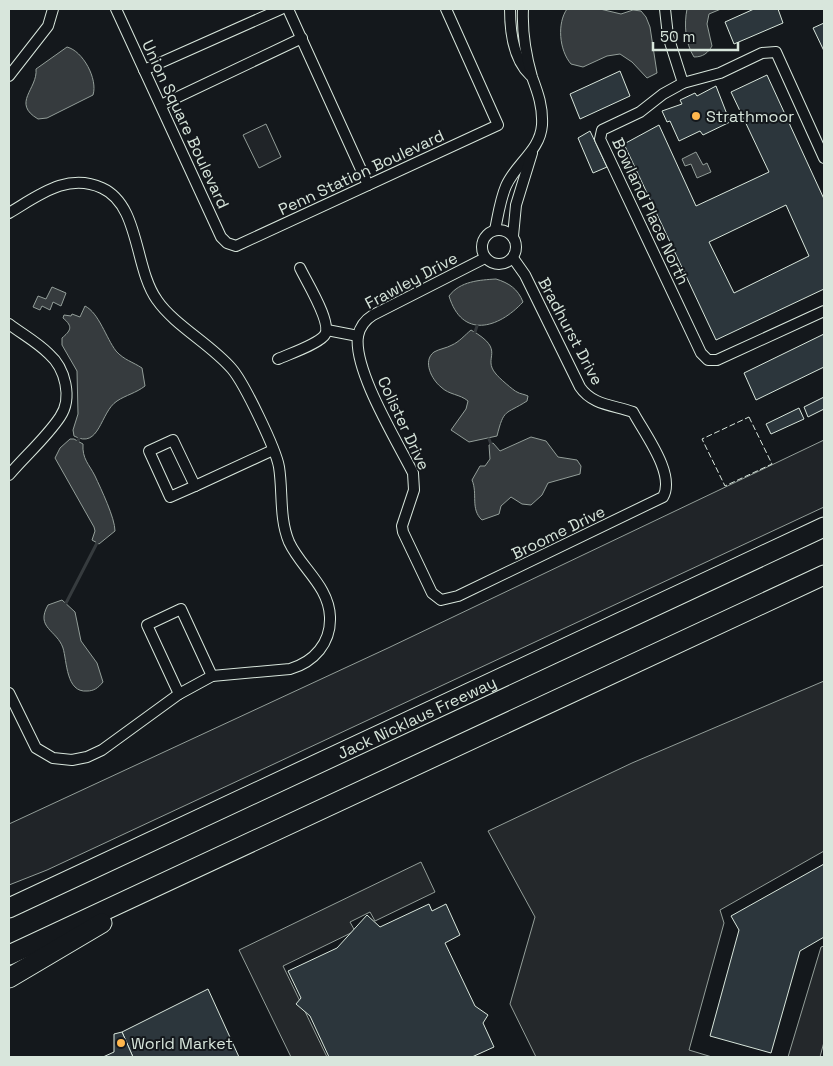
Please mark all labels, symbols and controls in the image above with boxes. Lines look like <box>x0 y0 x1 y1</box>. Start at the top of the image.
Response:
scale bar <box>653 20 738 52</box>
text: 50 m <box>660 27 695 46</box>
street label: Union Square Boulevard <box>137 37 234 212</box>
place label: Strathmoor <box>706 106 794 127</box>
marker: Strathmoor <box>690 110 702 122</box>
street label: Penn Station Boulevard <box>275 125 447 220</box>
street label: Bowland Place North <box>607 134 694 288</box>
street label: Frawley Drive <box>361 247 461 314</box>
street label: Bradhurst Drive <box>533 274 608 389</box>
street label: Colister Drive <box>373 373 434 474</box>
street label: Broome Drive <box>508 501 609 564</box>
street label: Jack Nicklaus Freeway <box>334 672 500 764</box>
place label: World Market <box>131 1033 233 1054</box>
marker: World Market <box>115 1037 127 1049</box>

